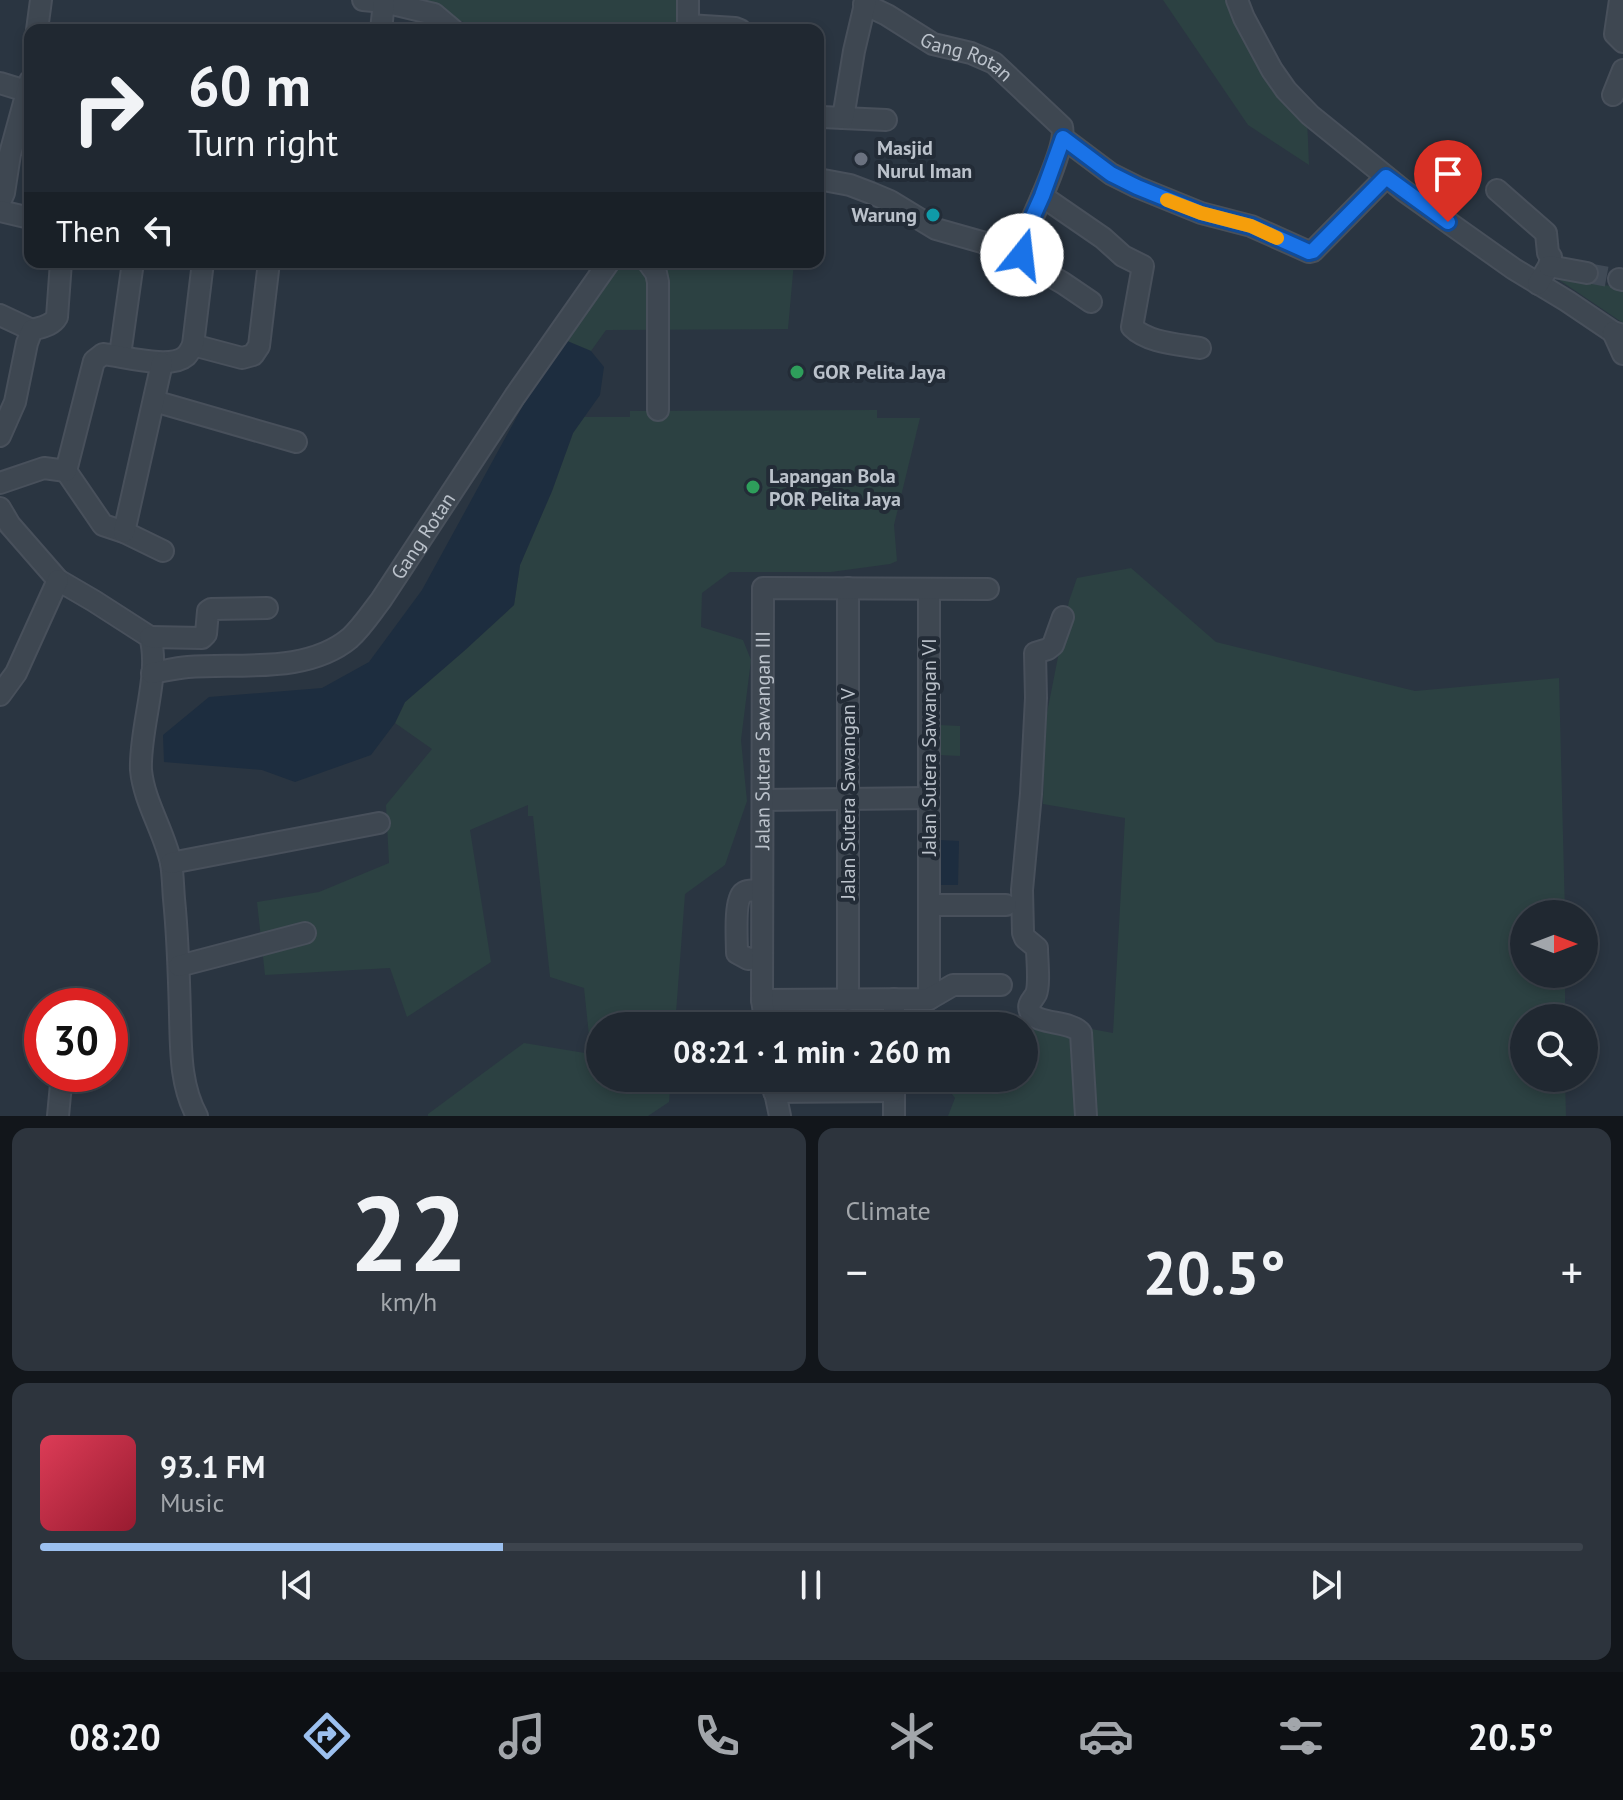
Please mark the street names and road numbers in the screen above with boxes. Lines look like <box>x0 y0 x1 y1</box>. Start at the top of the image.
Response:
street label: Gang Rotan <box>915 26 1018 87</box>
street label: Gang Rotan <box>385 488 461 584</box>
street label: Jalan Sutera Sawangan III <box>749 631 776 851</box>
street label: Jalan Sutera Sawangan VI <box>916 638 942 857</box>
street label: Jalan Sutera Sawangan V <box>835 687 861 901</box>

